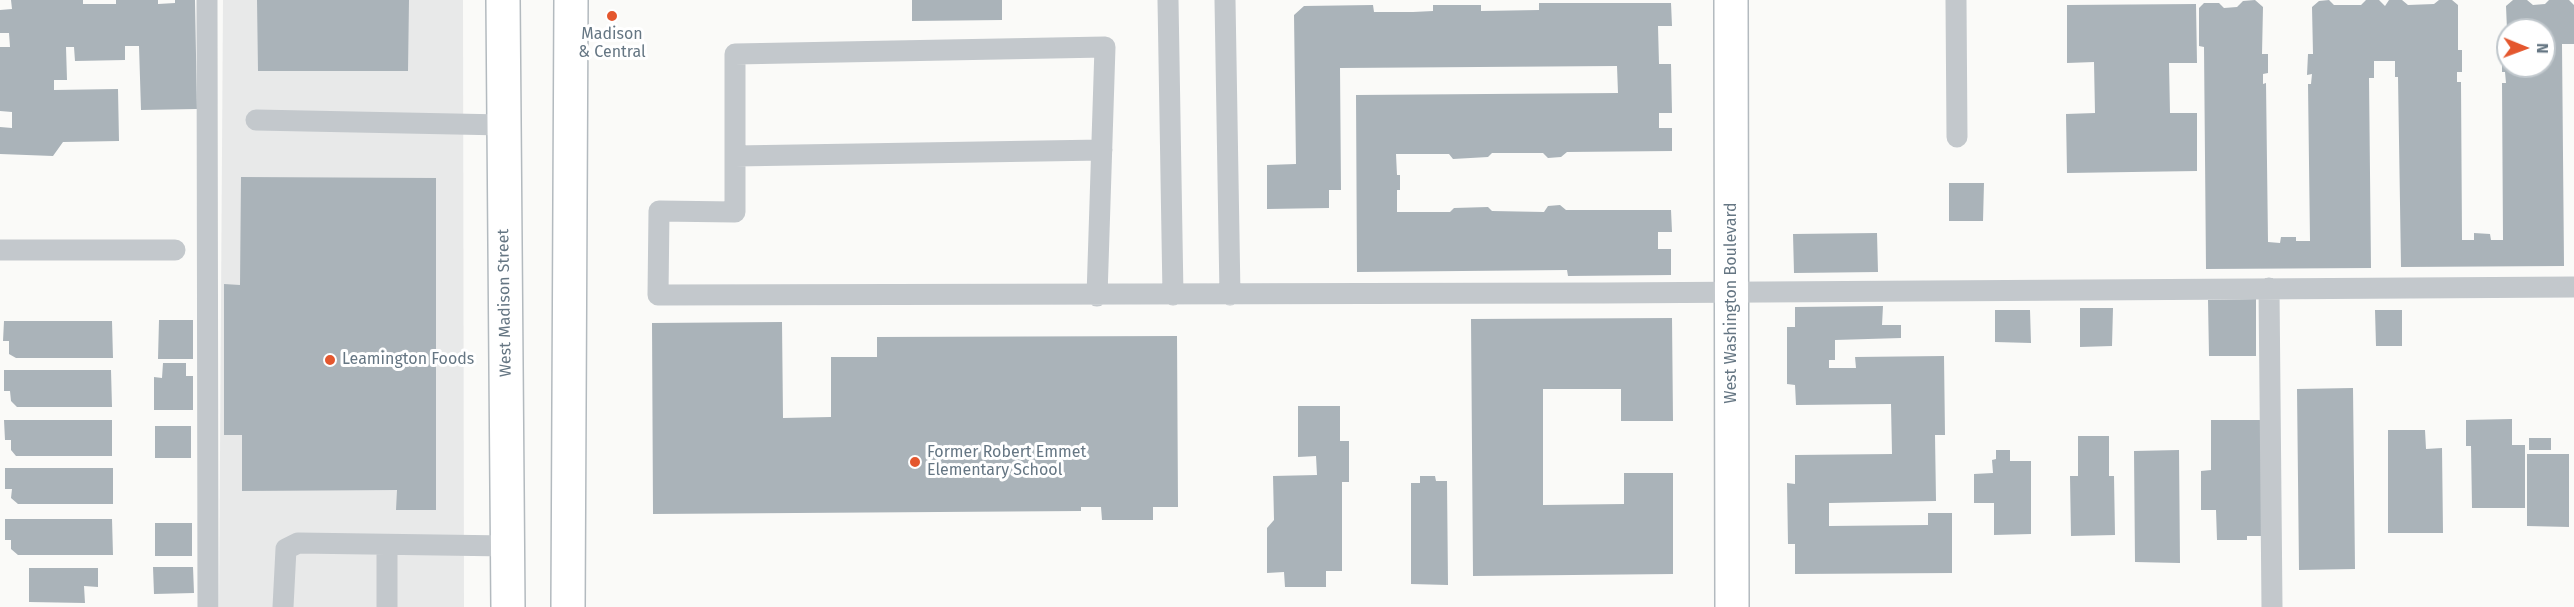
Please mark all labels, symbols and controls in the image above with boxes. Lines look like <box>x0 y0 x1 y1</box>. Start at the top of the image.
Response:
marker: Madison & Central <box>605 9 619 23</box>
north arrow <box>2496 18 2556 78</box>
place label: Madison & Central <box>578 25 646 63</box>
text: N <box>2533 43 2552 54</box>
street label: West Washington Boulevard <box>1722 202 1742 404</box>
street label: West Madison Street <box>494 229 516 377</box>
place label: Leamington Foods <box>342 350 474 370</box>
marker: Leamington Foods <box>323 353 337 367</box>
place label: Former Robert Emmet Elementary School <box>927 443 1086 481</box>
marker: Former Robert Emmet Elementary School <box>908 455 922 469</box>

